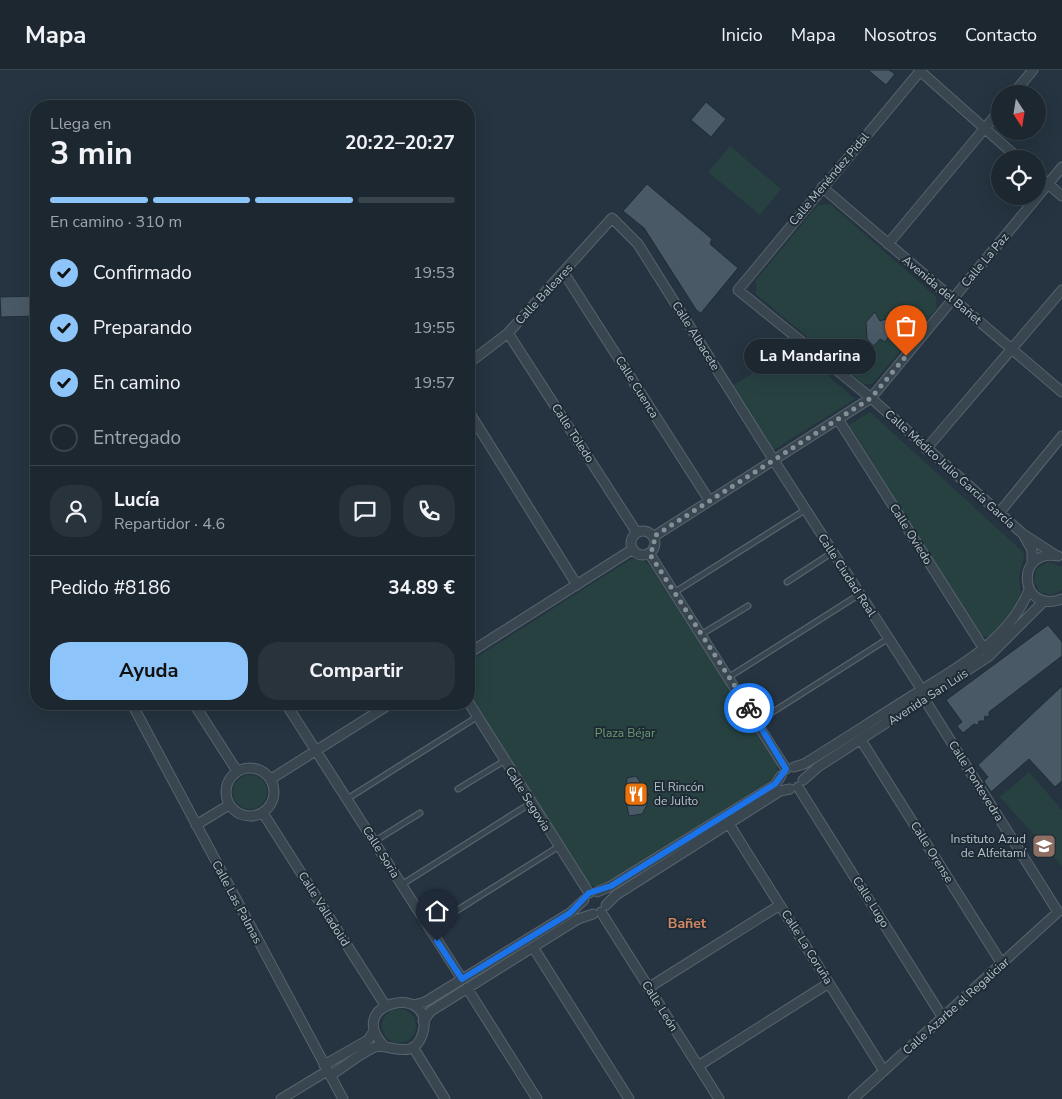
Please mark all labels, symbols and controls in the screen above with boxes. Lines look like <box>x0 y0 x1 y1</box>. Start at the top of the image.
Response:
text: Mapa <box>25 19 87 51</box>
text: Inicio <box>721 23 763 47</box>
text: Mapa <box>791 23 836 47</box>
text: Nosotros <box>864 23 937 47</box>
text: Contacto <box>965 23 1037 47</box>
north arrow <box>991 85 1046 140</box>
map controls <box>991 85 1046 205</box>
text: Llega en <box>50 113 111 135</box>
street label: Calle Menéndez Pidal <box>785 129 873 229</box>
text: 20:22–20:27 <box>345 130 455 156</box>
text: 3 min <box>50 132 133 175</box>
button: locate <box>991 150 1046 205</box>
text: En camino · 310 m <box>50 211 182 233</box>
street label: Calle La Paz <box>958 229 1013 290</box>
street label: Avenida del Bañet <box>899 252 986 328</box>
icon: check <box>50 259 78 287</box>
text: Confirmado <box>93 260 192 286</box>
street label: Calle Baleares <box>512 260 577 328</box>
text: 19:53 <box>413 262 455 284</box>
street label: Calle Albacete <box>668 298 724 374</box>
pin <box>885 305 927 356</box>
icon: bag <box>892 312 920 340</box>
icon: check <box>50 314 78 342</box>
text: Preparando <box>93 315 192 341</box>
text: 19:55 <box>413 317 455 339</box>
callout: La Mandarina <box>744 338 876 374</box>
text: La Mandarina <box>760 345 860 367</box>
street label: Calle Cuenca <box>612 353 662 421</box>
icon: check <box>50 369 78 397</box>
text: En camino <box>93 370 181 396</box>
text: 19:57 <box>413 372 455 394</box>
street label: Calle Toledo <box>548 400 598 466</box>
street label: Calle Médico Julio García García <box>881 406 1019 532</box>
text: Entregado <box>93 425 181 451</box>
button: person <box>50 485 102 537</box>
button: chat <box>339 485 391 537</box>
button: phone <box>403 485 455 537</box>
text: Lucía <box>114 487 160 513</box>
street label: Calle Oviedo <box>886 501 936 568</box>
text: Repartidor · 4.6 <box>114 513 225 535</box>
street label: Calle Ciudad Real <box>814 530 880 620</box>
text: Pedido #8186 <box>50 575 171 601</box>
text: 34.89 € <box>388 575 455 601</box>
button: Ayuda <box>50 642 248 700</box>
button: Compartir <box>258 642 455 700</box>
street label: Avenida San Luis <box>885 665 971 729</box>
courier <box>724 683 774 733</box>
icon: bike <box>735 694 763 722</box>
park label: Plaza Béjar <box>595 725 656 741</box>
street label: Calle Pontevedra <box>945 738 1007 824</box>
street label: Calle Segovia <box>502 764 554 834</box>
place label: El Rincón de Julito <box>654 779 704 809</box>
restaurant icon: El Rincón de Julito <box>623 781 649 807</box>
street label: Calle Orense <box>907 818 957 886</box>
street label: Calle Soria <box>359 823 403 881</box>
place label: Instituto Azud de Alfeitamí <box>951 831 1027 861</box>
school or university icon: Instituto Azud de Alfeitamí <box>1031 833 1057 859</box>
street label: Calle Las Palmas <box>208 858 266 947</box>
street label: Calle Valladolid <box>295 869 353 949</box>
street label: Calle Lugo <box>849 873 893 931</box>
pin <box>416 890 458 941</box>
icon: home <box>423 897 451 925</box>
street label: Calle La Coruña <box>778 907 836 987</box>
district label: Bañet <box>668 914 707 933</box>
street label: Calle Azarbe el Regaliciar <box>899 953 1013 1058</box>
street label: Calle León <box>638 978 682 1034</box>

